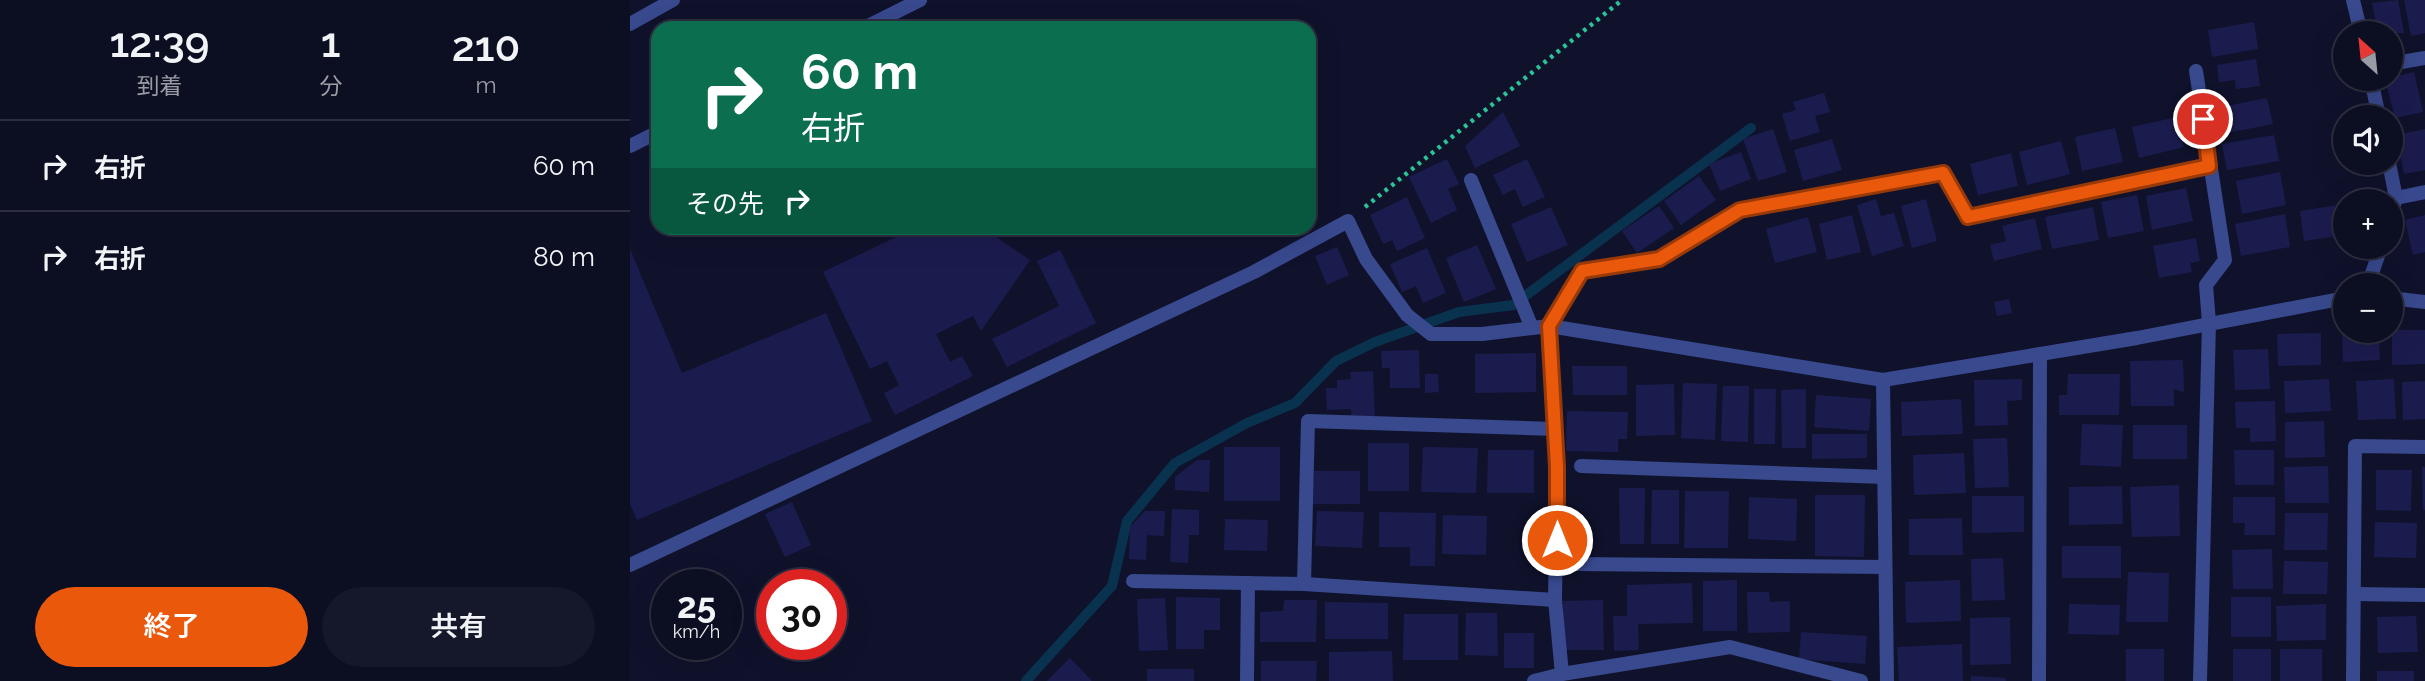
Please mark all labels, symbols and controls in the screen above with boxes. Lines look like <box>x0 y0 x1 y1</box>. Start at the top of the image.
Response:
text: 12:39 <box>110 18 210 67</box>
text: 1 <box>321 18 341 67</box>
north arrow <box>2333 21 2403 91</box>
map controls <box>2333 21 2403 343</box>
text: 210 <box>452 22 520 71</box>
text: 60 m <box>801 43 918 100</box>
icon: right <box>686 49 777 140</box>
text: m <box>476 71 497 98</box>
text: 到着 <box>137 72 183 99</box>
text: 分 <box>319 72 342 99</box>
pin <box>2173 89 2233 149</box>
icon: arrive <box>2184 100 2222 138</box>
button: sound <box>2333 105 2403 175</box>
text: 右折 <box>801 109 865 146</box>
icon: right <box>35 147 73 185</box>
text: 60 m <box>533 151 595 181</box>
text: 右折 <box>94 153 146 183</box>
icon: right <box>778 182 816 220</box>
text: その先 <box>686 189 764 219</box>
button: + <box>2333 189 2403 259</box>
icon: right <box>35 238 73 276</box>
text: 80 m <box>533 242 595 272</box>
text: 右折 <box>94 244 146 274</box>
button: − <box>2333 273 2403 343</box>
position arrow <box>1520 503 1594 577</box>
speed limit sign: 30 <box>756 569 847 660</box>
text: 25 <box>677 585 716 626</box>
button: 終了 <box>35 587 308 667</box>
button: 共有 <box>322 587 595 667</box>
text: km/h <box>673 621 720 642</box>

